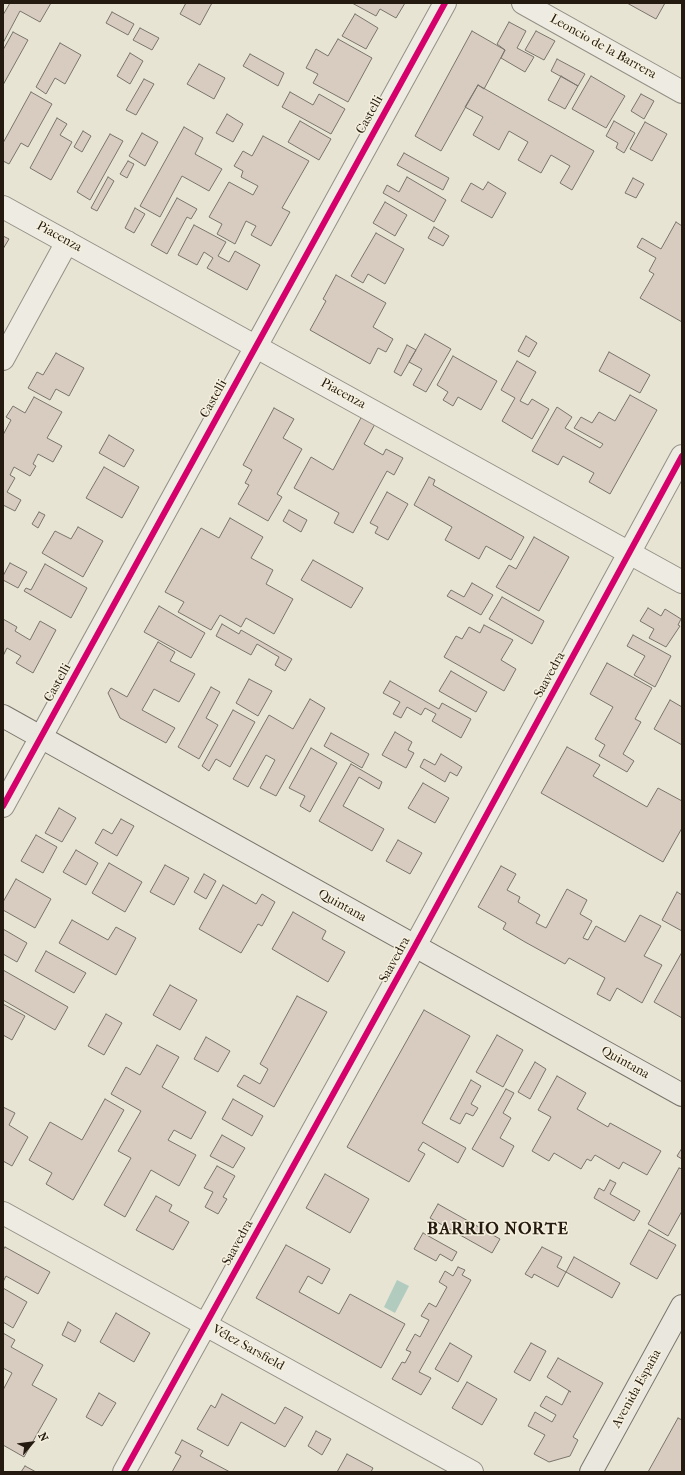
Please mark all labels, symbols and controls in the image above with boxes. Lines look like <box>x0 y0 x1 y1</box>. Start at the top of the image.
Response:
street label: Leoncio de la Barrera <box>547 11 659 83</box>
street label: Castelli <box>353 93 387 137</box>
street label: Piacenza <box>34 218 84 256</box>
street label: Piacenza <box>318 375 368 413</box>
street label: Castelli <box>197 377 231 421</box>
street label: Saavedra <box>531 649 569 701</box>
street label: Castelli <box>41 661 75 705</box>
street label: Quintana <box>315 886 369 926</box>
street label: Saavedra <box>376 934 414 986</box>
street label: Quintana <box>598 1043 652 1083</box>
street label: Saavedra <box>219 1217 257 1269</box>
district label: BARRIO NORTE <box>427 1220 569 1240</box>
street label: Vélez Sarsfield <box>209 1322 287 1374</box>
street label: Avenida España <box>609 1347 665 1431</box>
north arrow <box>12 1423 52 1463</box>
text: N <box>35 1430 51 1444</box>

